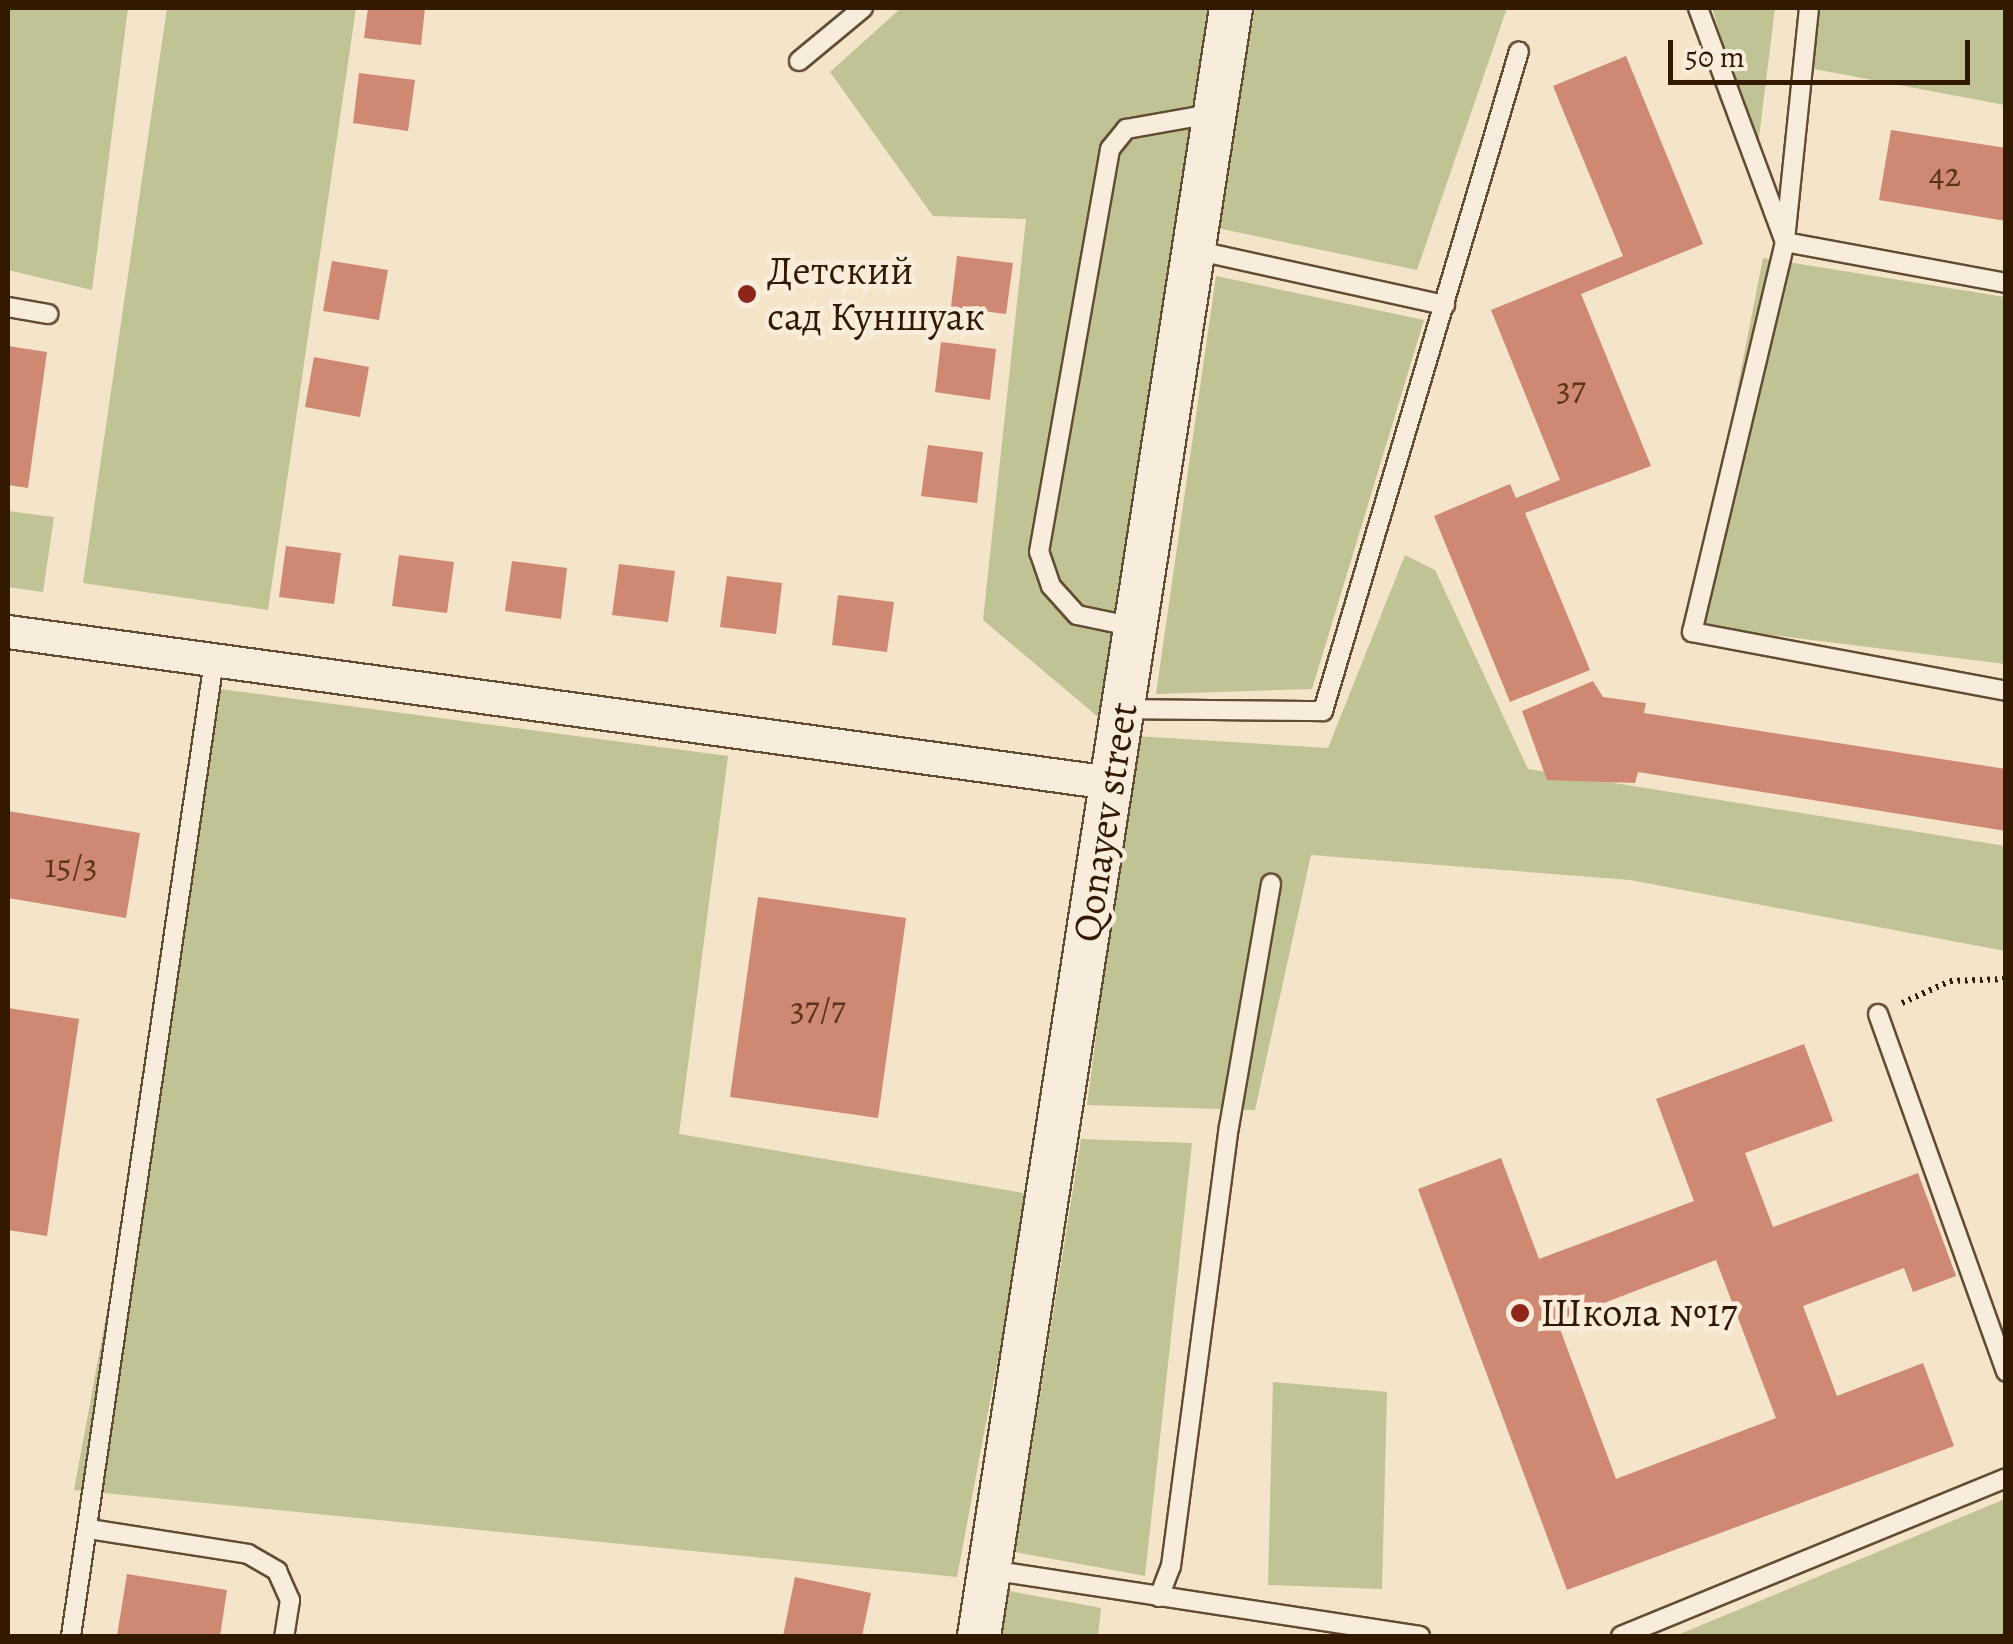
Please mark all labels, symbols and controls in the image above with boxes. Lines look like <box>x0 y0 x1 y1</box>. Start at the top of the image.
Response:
scale bar <box>1673 20 1976 82</box>
text: 50 m <box>1685 37 1745 77</box>
house number: 42 <box>1929 153 1961 195</box>
place label: Детский сад Куншуак <box>767 247 985 341</box>
marker: Детский сад Куншуак <box>736 283 758 305</box>
house number: 37 <box>1556 367 1586 409</box>
street label: Qonayev street <box>1062 699 1148 945</box>
house number: 15/3 <box>44 844 98 886</box>
house number: 37/7 <box>790 987 846 1029</box>
place label: Школа №17 <box>1540 1289 1737 1337</box>
marker: Школа №17 <box>1509 1302 1531 1324</box>

